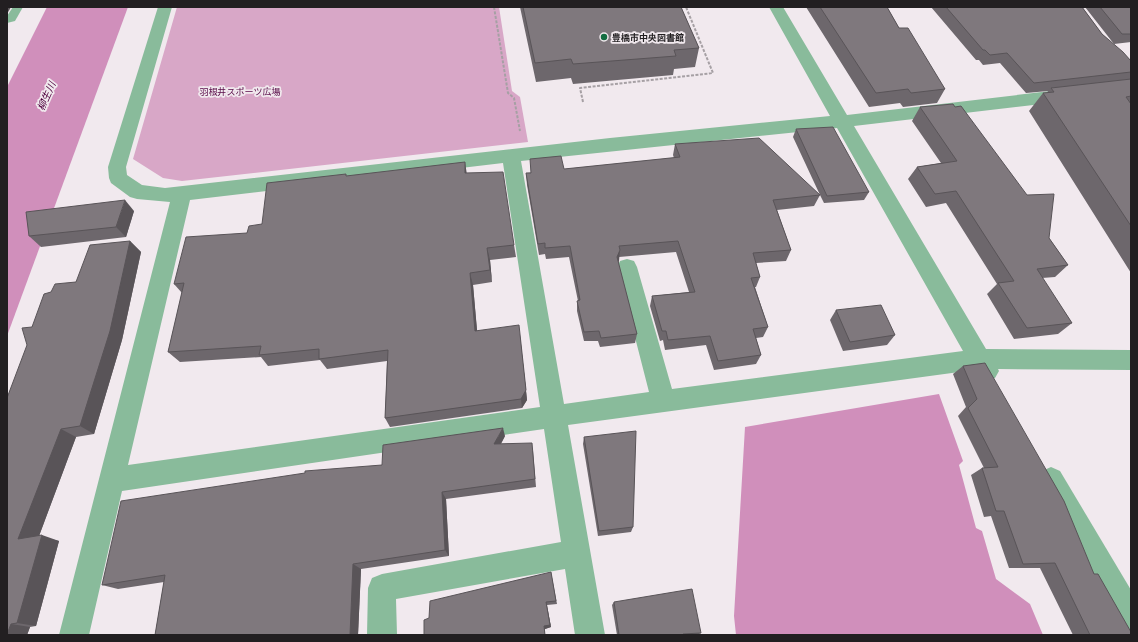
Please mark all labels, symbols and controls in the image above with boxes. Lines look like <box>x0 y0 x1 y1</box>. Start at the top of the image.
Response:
marker: 豊橋市中央図書館 <box>599 32 609 42</box>
place label: 豊橋市中央図書館 <box>612 32 684 43</box>
water label: 柳生川 <box>34 79 58 112</box>
park label: 羽根井スポーツ広場 <box>200 86 280 97</box>

